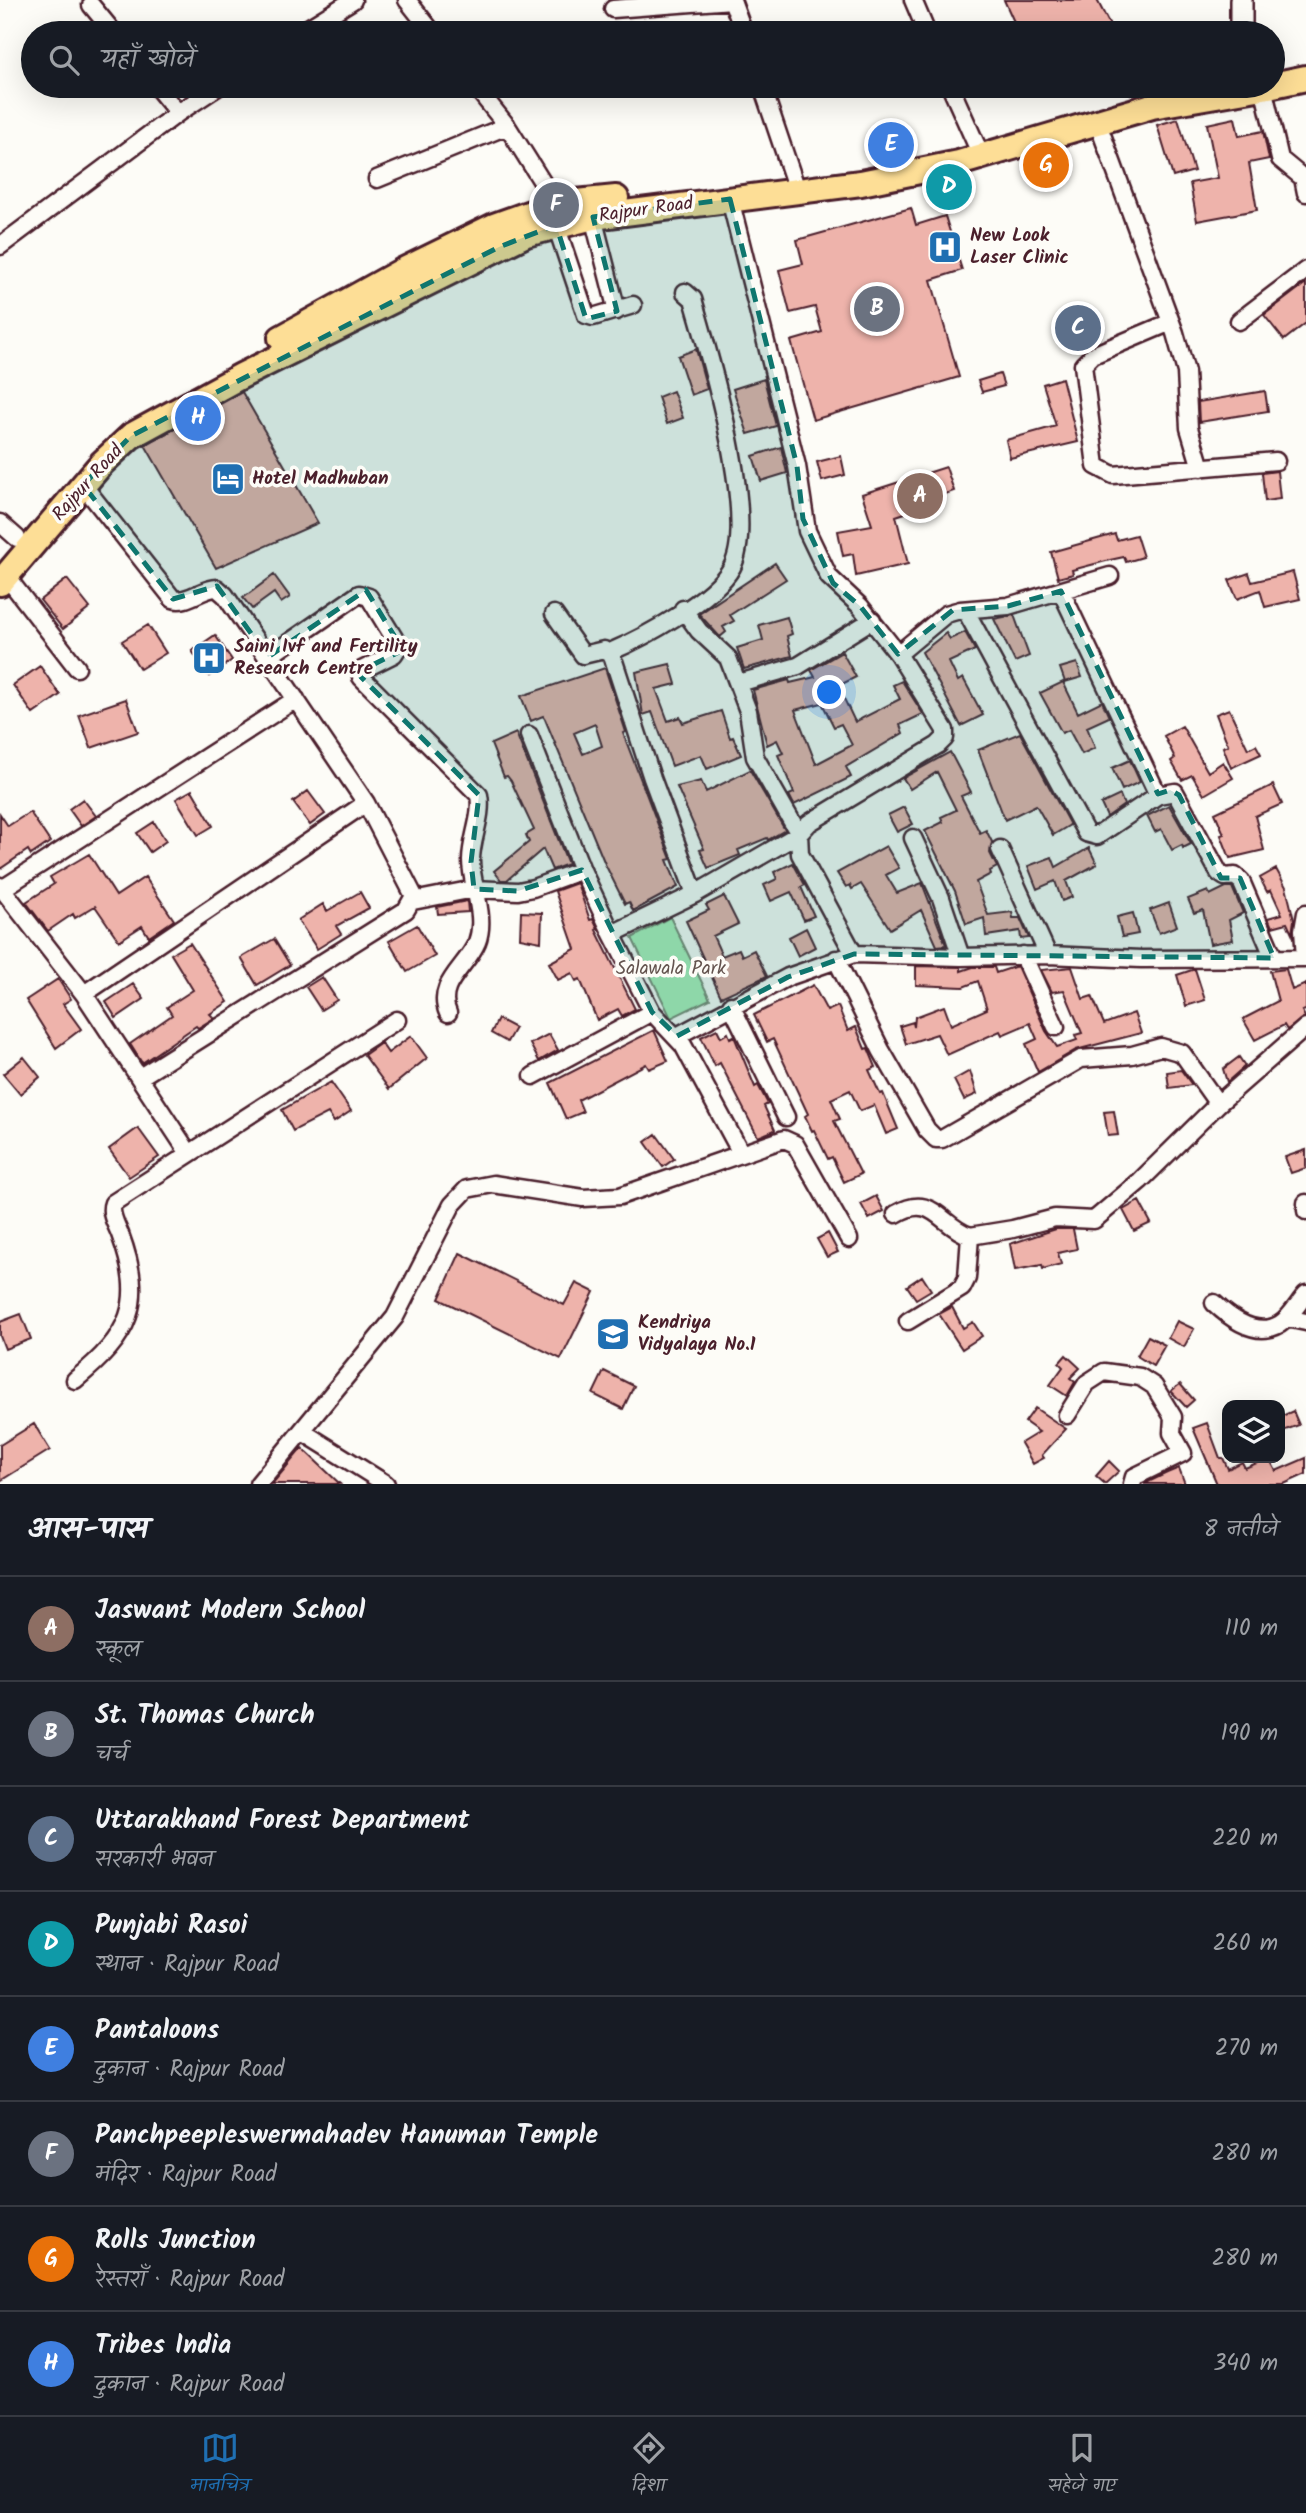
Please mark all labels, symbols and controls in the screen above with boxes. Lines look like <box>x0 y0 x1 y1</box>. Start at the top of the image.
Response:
search box <box>21 21 1285 98</box>
text: यहाँ खोजें <box>101 39 195 81</box>
icon: search <box>45 41 83 79</box>
pin: E <box>868 119 914 171</box>
pin: G <box>1023 139 1069 191</box>
pin: D <box>926 161 972 213</box>
pin: F <box>533 179 579 231</box>
street label: Rajpur Road <box>597 188 696 231</box>
place label: New Look Laser Clinic <box>970 221 1069 273</box>
hospital icon: New Look Laser Clinic <box>926 228 964 266</box>
pin: B <box>854 283 900 335</box>
pin: C <box>1055 302 1101 354</box>
pin: H <box>175 392 221 444</box>
street label: Rajpur Road <box>45 437 131 528</box>
hotel icon: Hotel Madhuban <box>209 460 247 498</box>
place label: Hotel Madhuban <box>252 464 388 494</box>
pin: A <box>897 470 943 522</box>
place label: Saini Ivf and Fertility Research Centre <box>234 632 418 684</box>
hospital icon: Saini Ivf and Fertility Research Centre <box>190 639 228 677</box>
your location <box>812 675 846 709</box>
park label: Salawala Park <box>616 954 726 984</box>
place label: Kendriya Vidyalaya No.1 <box>638 1308 756 1360</box>
school or university icon: Kendriya Vidyalaya No.1 <box>594 1315 632 1353</box>
map controls <box>1222 1400 1285 1463</box>
button: layers <box>1222 1400 1285 1463</box>
text: आस-पास <box>28 1506 149 1554</box>
text: 8 नतीजे <box>1204 1512 1278 1548</box>
text: Jaswant Modern School <box>95 1590 365 1632</box>
text: A <box>44 1611 58 1647</box>
text: 110 m <box>1225 1611 1278 1647</box>
text: स्कूल <box>95 1632 140 1668</box>
text: St. Thomas Church <box>95 1695 315 1737</box>
text: B <box>44 1716 58 1752</box>
text: 190 m <box>1221 1716 1278 1752</box>
text: चर्च <box>95 1737 128 1773</box>
text: Uttarakhand Forest Department <box>95 1800 469 1842</box>
text: C <box>44 1821 58 1857</box>
text: 220 m <box>1212 1821 1278 1857</box>
text: सरकारी भवन <box>95 1842 213 1878</box>
text: Punjabi Rasoi <box>95 1905 248 1947</box>
text: D <box>43 1926 59 1962</box>
text: 260 m <box>1213 1926 1278 1962</box>
text: स्थान · Rajpur Road <box>95 1947 279 1983</box>
text: Pantaloons <box>95 2010 219 2052</box>
text: E <box>45 2031 57 2067</box>
text: 270 m <box>1215 2031 1278 2067</box>
text: दुकान · Rajpur Road <box>95 2052 285 2088</box>
text: Panchpeepleswermahadev Hanuman Temple <box>95 2115 598 2157</box>
text: F <box>45 2136 57 2172</box>
text: 280 m <box>1212 2136 1278 2172</box>
text: मंदिर · Rajpur Road <box>95 2157 277 2193</box>
text: Rolls Junction <box>95 2220 256 2262</box>
text: G <box>44 2241 58 2277</box>
text: 280 m <box>1212 2241 1278 2277</box>
text: रेस्तराँ · Rajpur Road <box>95 2262 285 2298</box>
text: Tribes India <box>95 2325 231 2367</box>
text: H <box>44 2346 58 2382</box>
text: 340 m <box>1213 2346 1278 2382</box>
text: दुकान · Rajpur Road <box>95 2367 285 2403</box>
tab: मानचित्र <box>190 2429 249 2501</box>
tab: दिशा <box>630 2429 668 2501</box>
tab: सहेजे गए <box>1048 2429 1116 2501</box>

